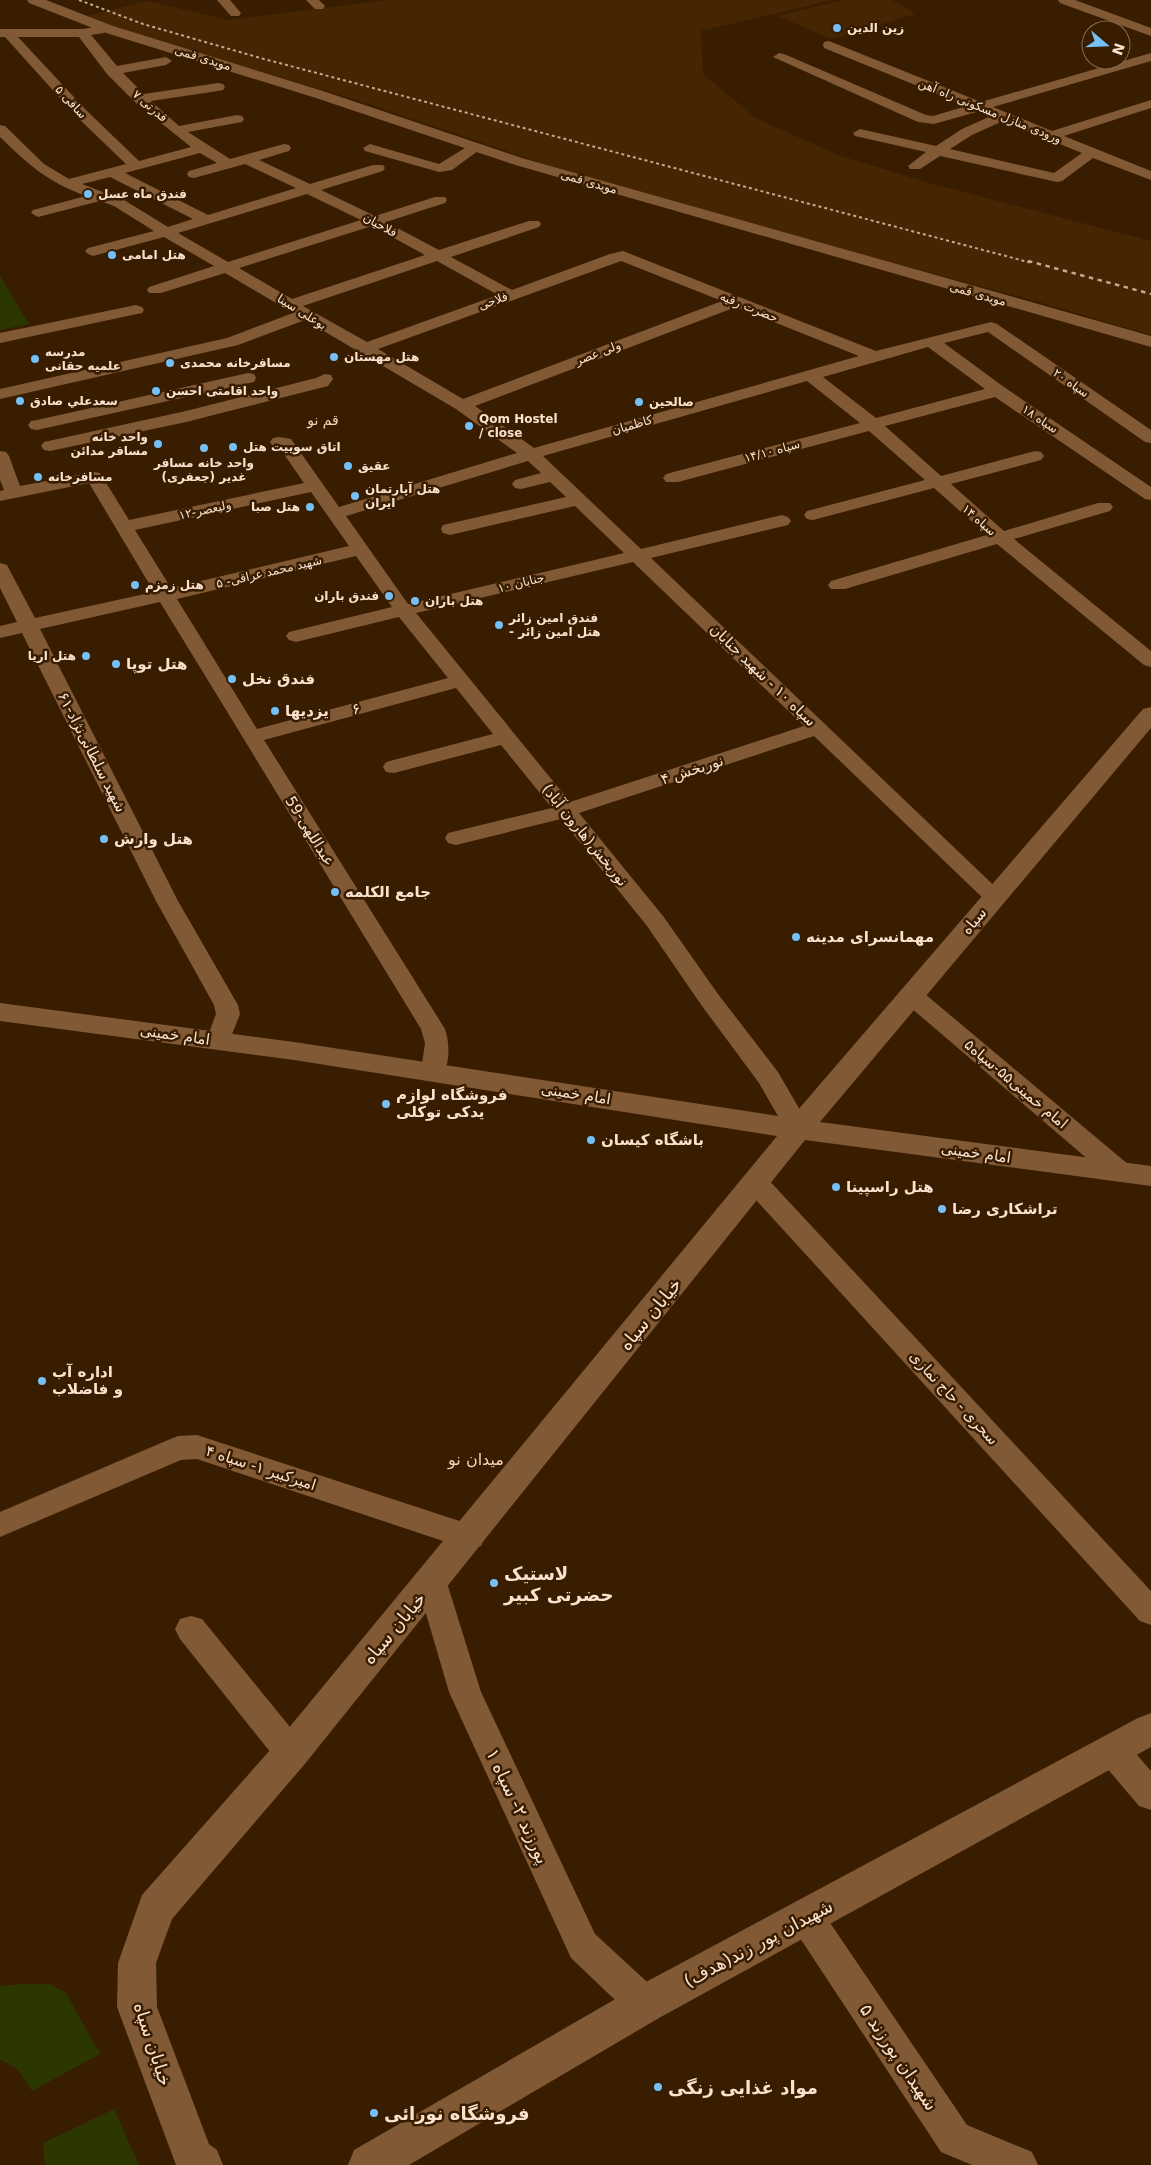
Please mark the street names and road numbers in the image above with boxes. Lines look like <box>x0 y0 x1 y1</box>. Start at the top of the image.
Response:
street label: مویدی قمی <box>173 43 233 74</box>
street label: ورودی منازل مسکونی راه آهن <box>916 75 1064 147</box>
street label: ساقی ۵ <box>52 83 90 121</box>
street label: قدرتی ۷ <box>129 87 170 126</box>
street label: مویدی قمی <box>559 167 619 198</box>
street label: فلاحیان <box>361 210 399 240</box>
street label: مویدی قمی <box>948 279 1008 310</box>
street label: فلاحی <box>476 289 510 313</box>
street label: حضرت رقیه <box>718 289 780 326</box>
street label: بوعلی سینا <box>274 291 329 333</box>
street label: ولی عصر <box>572 338 623 369</box>
street label: سپاه ۲۰ <box>1050 366 1092 400</box>
street label: سپاه ۱۸ <box>1019 402 1061 436</box>
street label: کاظمیان <box>610 412 654 438</box>
street label: سپاه ۱۴/۱۰ <box>743 437 801 465</box>
street label: ولیعصر-۱۲ <box>178 498 233 523</box>
street label: سپاه ۱۴ <box>959 501 999 539</box>
street label: شهید محمد عراقی- ۵ <box>215 553 323 592</box>
street label: جنابان ۱۰ <box>496 570 546 596</box>
street label: سپاه ۱۰ - شهید جنابان <box>706 620 820 731</box>
street label: شهید سلطانی‌نژاد-۶۱ <box>54 689 130 815</box>
street label: ۶ <box>350 699 362 719</box>
street label: نوربخش ۴ <box>658 751 726 789</box>
street label: نوربخش(هارون آباد) <box>538 780 632 890</box>
street label: عبداللهی-59 <box>281 793 339 869</box>
street label: سپاه <box>958 904 991 939</box>
street label: امام خمینی <box>139 1021 211 1049</box>
street label: امام خمینی۵۵-سپاه۵ <box>960 1036 1071 1133</box>
street label: امام خمینی <box>540 1080 612 1108</box>
street label: امام خمینی <box>940 1139 1012 1167</box>
street label: خیابان سپاه <box>614 1274 686 1355</box>
street label: سحری - حاج نمازی <box>905 1347 1002 1449</box>
street label: امیرکبیر ۱- سپاه ۴ <box>203 1442 318 1495</box>
street label: خیابان سپاه <box>358 1588 431 1669</box>
street label: پورزند ۲- سپاه ۱ <box>481 1745 554 1867</box>
street label: شهیدان پور زند(هدف) <box>680 1895 837 1992</box>
street label: خیابان سپاه <box>129 1999 176 2089</box>
street label: شهیدان پورزند ۵ <box>855 2000 942 2115</box>

